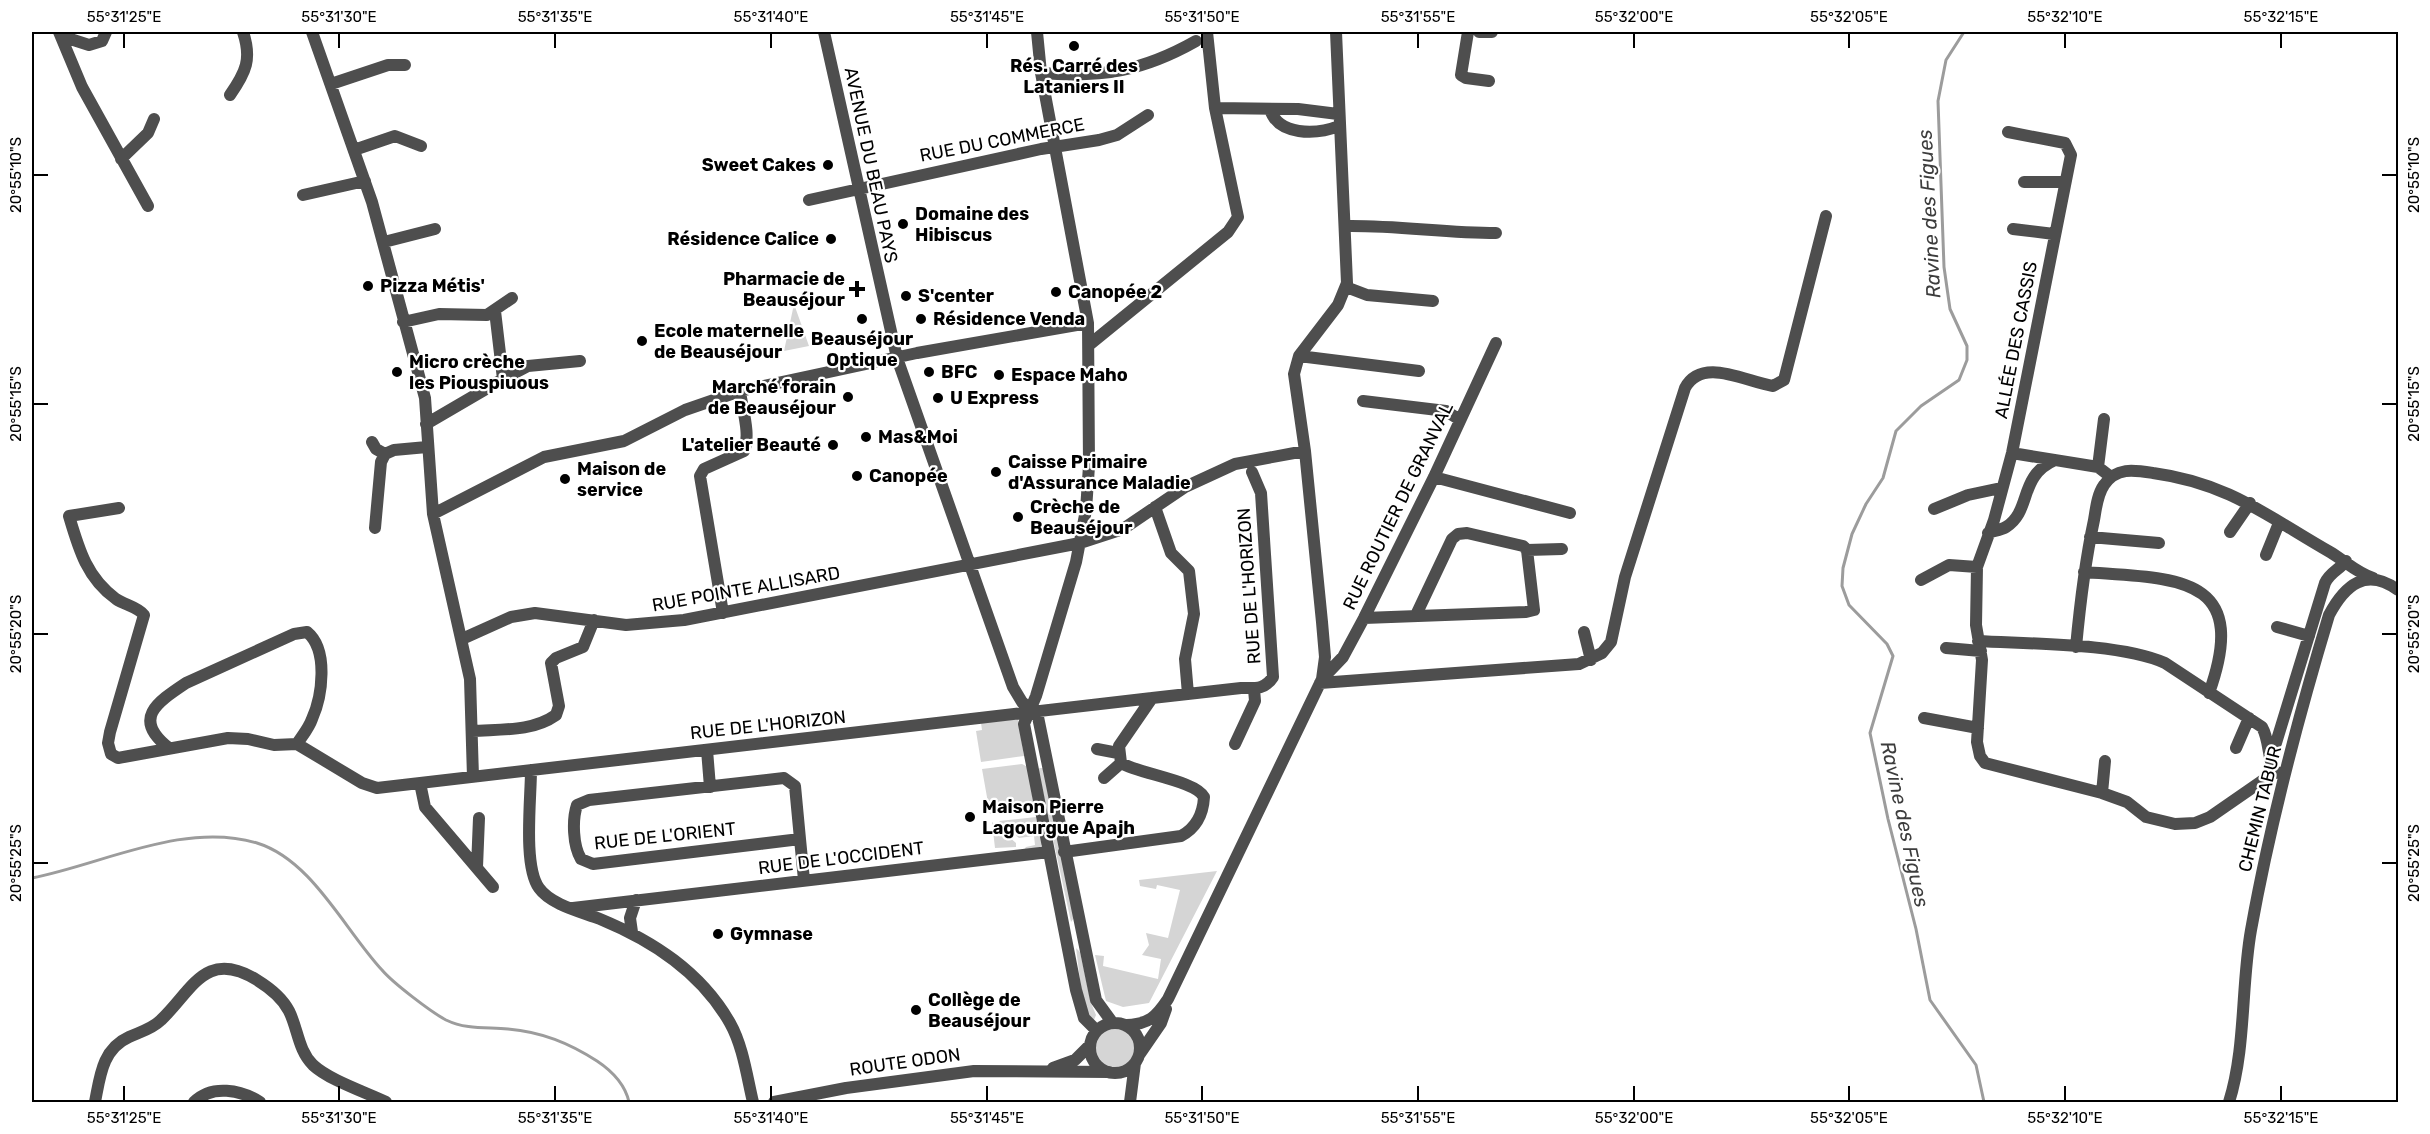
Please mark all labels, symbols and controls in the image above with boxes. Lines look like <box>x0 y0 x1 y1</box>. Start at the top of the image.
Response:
text: 55°31'25"E <box>87 8 161 26</box>
text: 55°31'30"E <box>301 8 377 26</box>
text: 55°31'35"E <box>518 8 592 26</box>
text: 55°31'40"E <box>734 8 808 26</box>
text: 55°31'45"E <box>950 8 1024 26</box>
text: 55°31'50"E <box>1164 8 1240 26</box>
text: 55°31'55"E <box>1381 8 1455 26</box>
text: 55°32'00"E <box>1595 8 1673 26</box>
text: 55°32'05"E <box>1810 8 1888 26</box>
text: 55°32'10"E <box>2027 8 2103 26</box>
text: 55°32'15"E <box>2244 8 2318 26</box>
marker: Rés. Carré des Lataniers II <box>1067 39 1081 53</box>
place label: Rés. Carré des Lataniers II <box>1010 55 1138 98</box>
street label: AVENUE DU BEAU PAYS <box>839 65 903 265</box>
street label: RUE DU COMMERCE <box>918 113 1086 167</box>
water label: Ravine des Figues <box>1913 129 1945 299</box>
text: 20°55'10"S <box>7 137 25 213</box>
text: 20°55'10"S <box>2405 137 2423 213</box>
place label: Sweet Cakes <box>702 154 816 176</box>
marker: Sweet Cakes <box>821 158 835 172</box>
place label: Domaine des Hibiscus <box>915 203 1029 246</box>
marker: Domaine des Hibiscus <box>896 217 910 231</box>
place label: Résidence Calice <box>667 228 819 250</box>
marker: Résidence Calice <box>824 232 838 246</box>
street label: ALLÉE DES CASSIS <box>1990 260 2042 420</box>
place label: Pharmacie de Beauséjour <box>723 268 845 311</box>
place label: Pizza Métis' <box>380 275 485 297</box>
marker: Pizza Métis' <box>361 279 375 293</box>
place label: Canopée 2 <box>1068 281 1162 303</box>
marker: Pharmacie de Beauséjour <box>850 282 864 296</box>
place label: S'center <box>918 285 994 307</box>
marker: Canopée 2 <box>1049 285 1063 299</box>
marker: S'center <box>899 289 913 303</box>
place label: Résidence Venda <box>933 308 1085 330</box>
marker: Beauséjour Optique <box>855 312 869 326</box>
marker: Résidence Venda <box>914 312 928 326</box>
place label: Ecole maternelle de Beauséjour <box>654 320 805 363</box>
place label: Beauséjour Optique <box>811 328 913 371</box>
marker: Ecole maternelle de Beauséjour <box>635 334 649 348</box>
place label: Micro crèche les Piouspiuous <box>409 351 549 394</box>
place label: BFC <box>941 361 978 383</box>
place label: Espace Maho <box>1011 364 1128 386</box>
marker: Micro crèche les Piouspiuous <box>390 365 404 379</box>
marker: BFC <box>922 365 936 379</box>
text: 20°55'15"S <box>7 366 25 442</box>
text: 20°55'15"S <box>2405 366 2423 442</box>
marker: Espace Maho <box>992 368 1006 382</box>
place label: Marché forain de Beauséjour <box>708 376 836 419</box>
place label: U Express <box>950 387 1039 409</box>
marker: Marché forain de Beauséjour <box>841 390 855 404</box>
marker: U Express <box>931 391 945 405</box>
street label: RUE ROUTIER DE GRANVAL <box>1338 399 1458 613</box>
place label: Mas&Moi <box>878 426 958 448</box>
marker: Mas&Moi <box>859 430 873 444</box>
place label: L'atelier Beauté <box>681 434 821 456</box>
marker: L'atelier Beauté <box>826 438 840 452</box>
place label: Caisse Primaire d'Assurance Maladie <box>1008 451 1191 494</box>
place label: Maison de service <box>577 458 666 501</box>
place label: Canopée <box>869 465 948 487</box>
marker: Caisse Primaire d'Assurance Maladie <box>989 465 1003 479</box>
marker: Canopée <box>850 469 864 483</box>
marker: Maison de service <box>558 472 572 486</box>
place label: Crèche de Beauséjour <box>1030 496 1132 539</box>
street label: RUE DE L'HORIZON <box>1233 507 1265 665</box>
marker: Crèche de Beauséjour <box>1011 510 1025 524</box>
street label: RUE POINTE ALLISARD <box>650 562 842 616</box>
text: 20°55'20"S <box>7 595 25 673</box>
text: 20°55'20"S <box>2405 595 2423 673</box>
street label: RUE DE L'HORIZON <box>689 706 847 744</box>
water label: Ravine des Figues <box>1876 739 1934 909</box>
street label: CHEMIN TABUR <box>2234 744 2286 874</box>
place label: Maison Pierre Lagourgue Apajh <box>982 796 1135 839</box>
marker: Maison Pierre Lagourgue Apajh <box>963 810 977 824</box>
street label: RUE DE L'ORIENT <box>593 818 737 854</box>
text: 20°55'25"S <box>7 824 25 902</box>
text: 20°55'25"S <box>2405 824 2423 902</box>
street label: RUE DE L'OCCIDENT <box>757 837 925 879</box>
place label: Gymnase <box>730 923 813 945</box>
marker: Gymnase <box>711 927 725 941</box>
place label: Collège de Beauséjour <box>928 989 1030 1032</box>
marker: Collège de Beauséjour <box>909 1003 923 1017</box>
street label: ROUTE ODON <box>848 1043 962 1081</box>
text: 55°31'25"E <box>87 1109 161 1127</box>
text: 55°31'30"E <box>301 1109 377 1127</box>
text: 55°31'35"E <box>518 1109 592 1127</box>
text: 55°31'40"E <box>734 1109 808 1127</box>
text: 55°31'45"E <box>950 1109 1024 1127</box>
text: 55°31'50"E <box>1164 1109 1240 1127</box>
text: 55°31'55"E <box>1381 1109 1455 1127</box>
text: 55°32'00"E <box>1595 1109 1673 1127</box>
text: 55°32'05"E <box>1810 1109 1888 1127</box>
text: 55°32'10"E <box>2027 1109 2103 1127</box>
text: 55°32'15"E <box>2244 1109 2318 1127</box>

